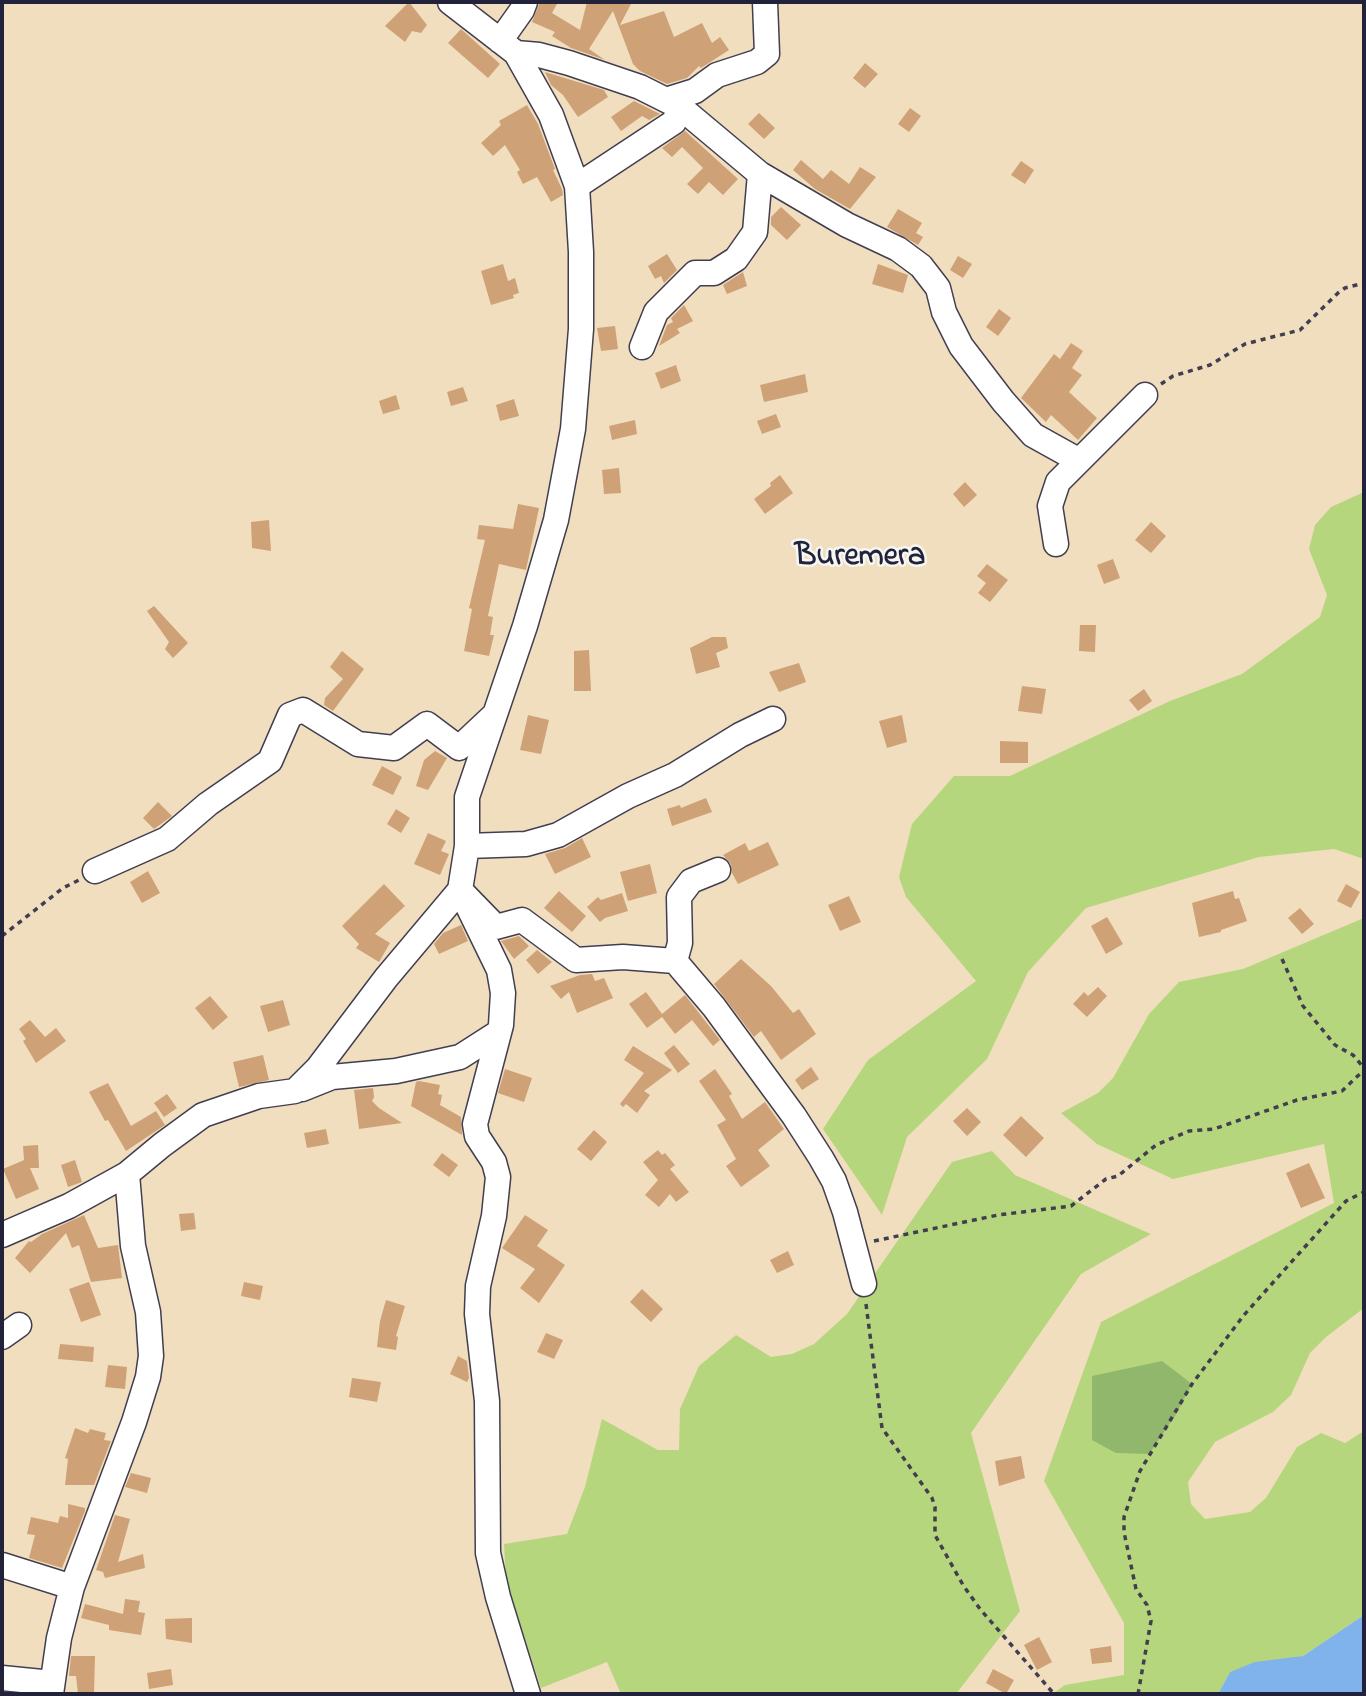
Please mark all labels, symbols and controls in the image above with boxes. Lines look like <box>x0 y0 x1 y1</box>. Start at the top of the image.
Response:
district label: Buremera <box>795 540 925 578</box>

